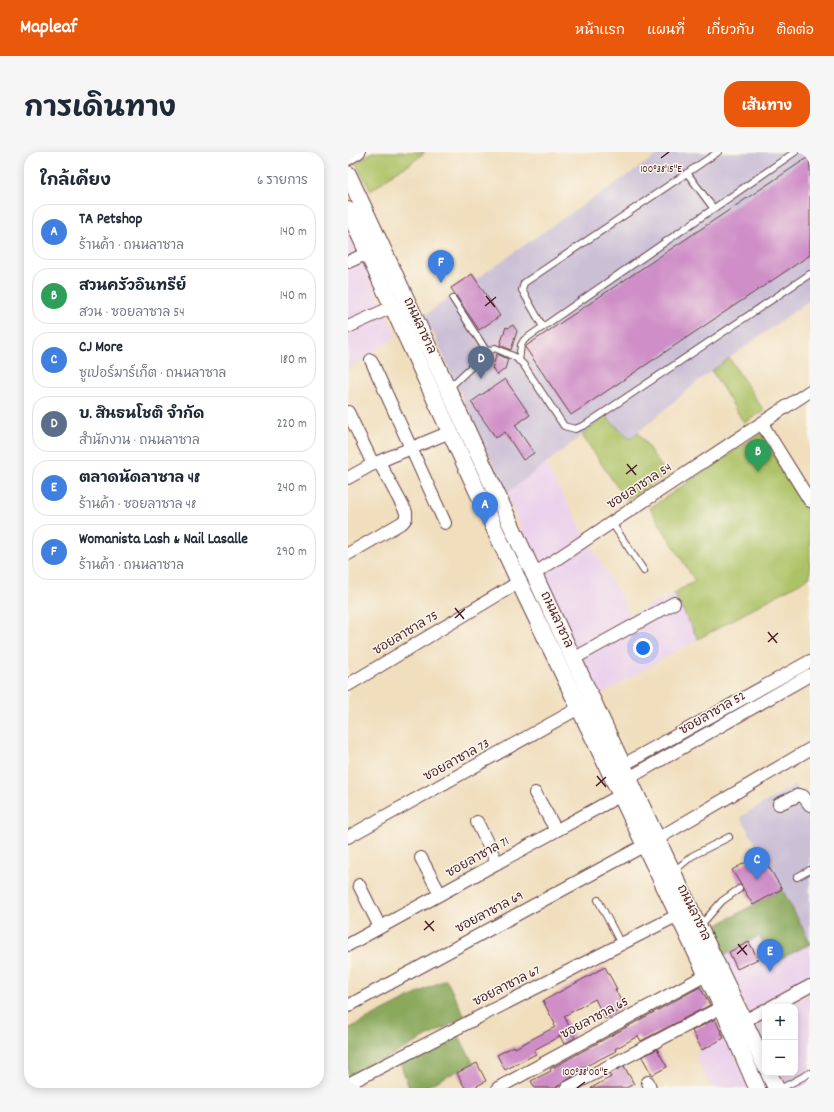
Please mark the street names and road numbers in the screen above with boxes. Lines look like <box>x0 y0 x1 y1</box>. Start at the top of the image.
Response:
street label: ถนนลาซาล <box>398 295 440 357</box>
street label: ซอยลาซาล 54 <box>604 459 676 515</box>
street label: ถนนลาซาล <box>535 589 577 651</box>
street label: ซอยลาซาล 75 <box>370 607 442 661</box>
street label: ซอยลาซาล 52 <box>676 687 750 741</box>
street label: ซอยลาซาล 73 <box>421 735 493 787</box>
street label: ซอยลาซาล 71 <box>443 833 513 883</box>
street label: ถนนลาซาล <box>671 882 715 944</box>
street label: ซอยลาซาล 69 <box>453 887 527 939</box>
street label: ซอยลาซาล 67 <box>470 962 544 1012</box>
street label: ซอยลาซาล 65 <box>558 993 632 1045</box>

